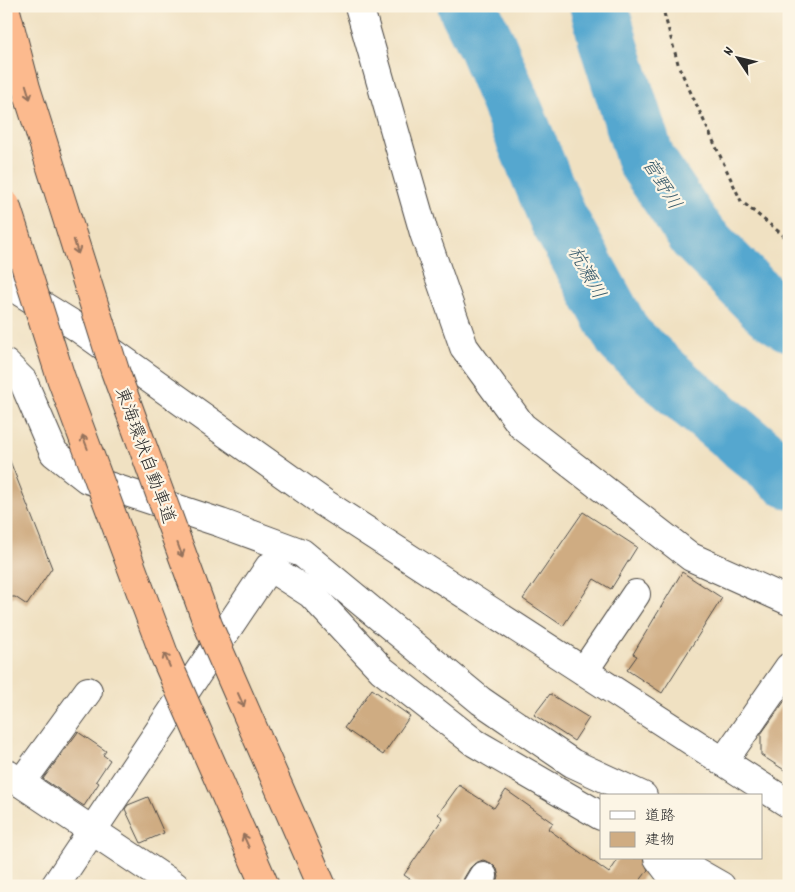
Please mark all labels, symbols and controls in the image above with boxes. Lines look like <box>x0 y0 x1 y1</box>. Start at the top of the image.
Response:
north arrow <box>712 32 762 82</box>
text: N <box>719 43 739 60</box>
one-way arrow <box>23 84 33 100</box>
water label: 菅野川 <box>633 154 687 216</box>
one-way arrow <box>72 239 81 255</box>
water label: 杭瀬川 <box>559 242 611 305</box>
street label: 東海環状自動車道 <box>107 384 180 528</box>
one-way arrow <box>80 435 89 451</box>
one-way arrow <box>176 541 185 557</box>
one-way arrow <box>161 653 171 668</box>
one-way arrow <box>236 692 246 707</box>
legend <box>600 794 762 860</box>
text: 道路 <box>645 806 675 828</box>
text: 建物 <box>645 830 675 852</box>
one-way arrow <box>240 834 250 849</box>

